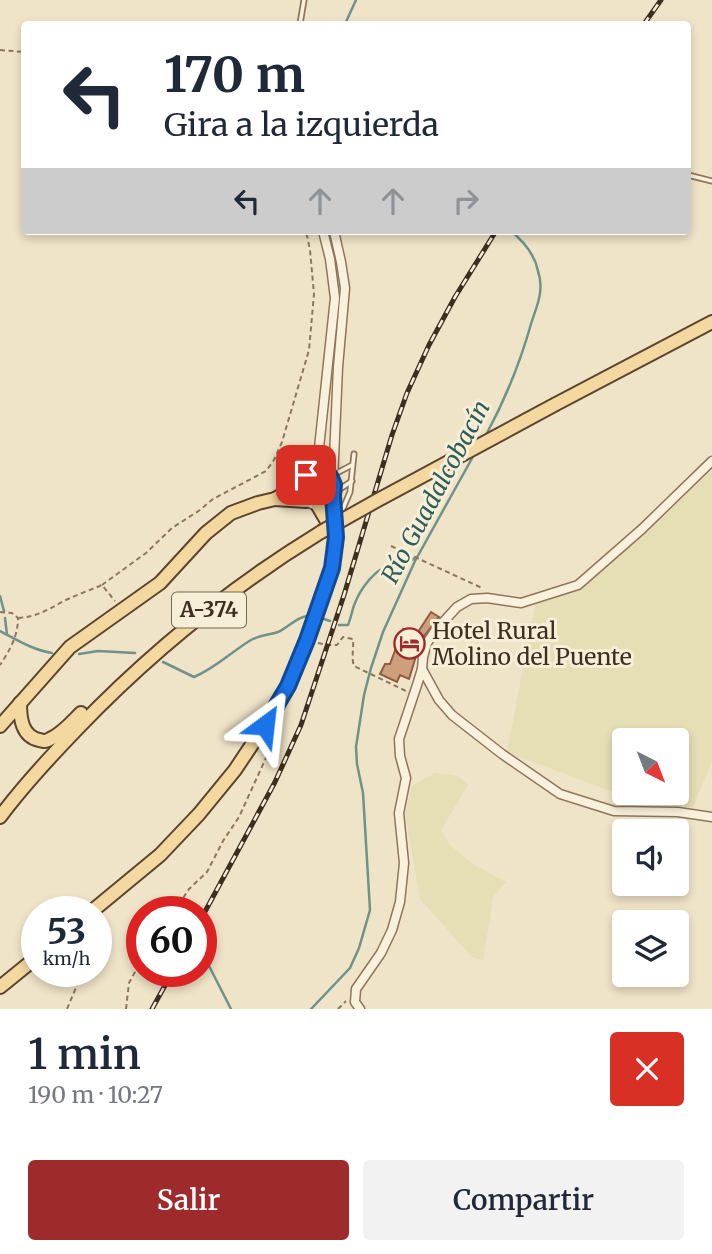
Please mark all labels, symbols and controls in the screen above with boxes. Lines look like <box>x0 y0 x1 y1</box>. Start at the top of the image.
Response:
text: 170 m <box>164 44 305 105</box>
icon: left <box>49 49 140 140</box>
text: Gira a la izquierda <box>164 105 439 145</box>
icon: left <box>228 182 266 220</box>
icon: ahead <box>301 182 339 220</box>
icon: ahead <box>374 182 412 220</box>
icon: right <box>447 182 485 220</box>
water label: Río Guadalcobacín <box>374 395 497 589</box>
pin <box>276 445 336 505</box>
icon: arrive <box>287 456 325 494</box>
road number: A-374 <box>172 592 246 628</box>
place label: Hotel Rural Molino del Puente <box>432 616 632 671</box>
hotel icon: Hotel Rural Molino del Puente <box>392 627 426 661</box>
position arrow <box>228 688 302 762</box>
north arrow <box>612 728 690 805</box>
map controls <box>612 728 689 987</box>
button: sound <box>612 819 689 896</box>
speed limit sign: 60 <box>126 896 217 987</box>
text: 53 <box>47 910 86 954</box>
button: layers <box>612 910 689 987</box>
text: km/h <box>43 947 90 970</box>
text: 1 min <box>28 1028 141 1080</box>
button: close <box>610 1032 684 1106</box>
text: 190 m · 10:27 <box>28 1080 163 1109</box>
button: Salir <box>28 1160 349 1240</box>
button: Compartir <box>363 1160 684 1240</box>

